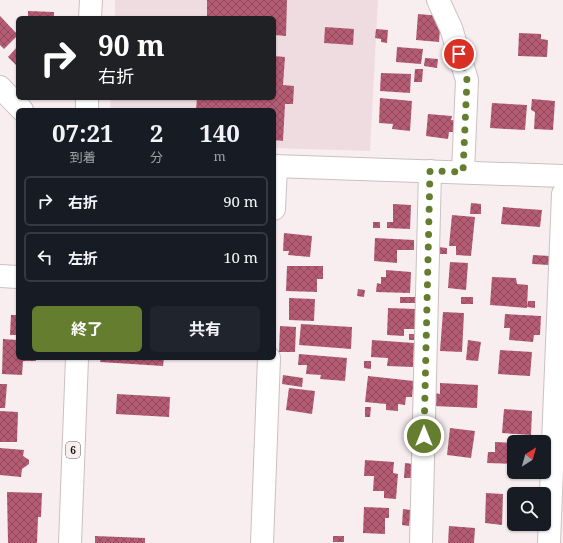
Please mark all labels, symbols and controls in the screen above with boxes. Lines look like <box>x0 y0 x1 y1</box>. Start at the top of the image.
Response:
text: 90 m <box>98 26 165 64</box>
icon: right <box>32 32 84 84</box>
pin <box>442 37 476 71</box>
icon: arrive <box>448 43 470 65</box>
text: 右折 <box>98 64 134 88</box>
text: 07:21 <box>52 116 114 149</box>
text: 2 <box>150 116 163 149</box>
text: 140 <box>199 116 240 149</box>
text: m <box>213 147 226 165</box>
text: 到着 <box>70 148 96 166</box>
text: 分 <box>150 148 163 166</box>
icon: right <box>34 190 56 212</box>
text: 90 m <box>223 191 258 211</box>
text: 右折 <box>68 192 98 212</box>
icon: left <box>34 246 56 268</box>
text: 10 m <box>223 247 258 267</box>
text: 左折 <box>68 248 98 268</box>
button: 終了 <box>32 306 142 352</box>
button: 共有 <box>150 306 260 352</box>
position arrow <box>403 415 445 457</box>
north arrow <box>507 435 551 479</box>
map controls <box>507 435 551 531</box>
road number: 6 <box>66 442 80 458</box>
button: search <box>507 487 551 531</box>

